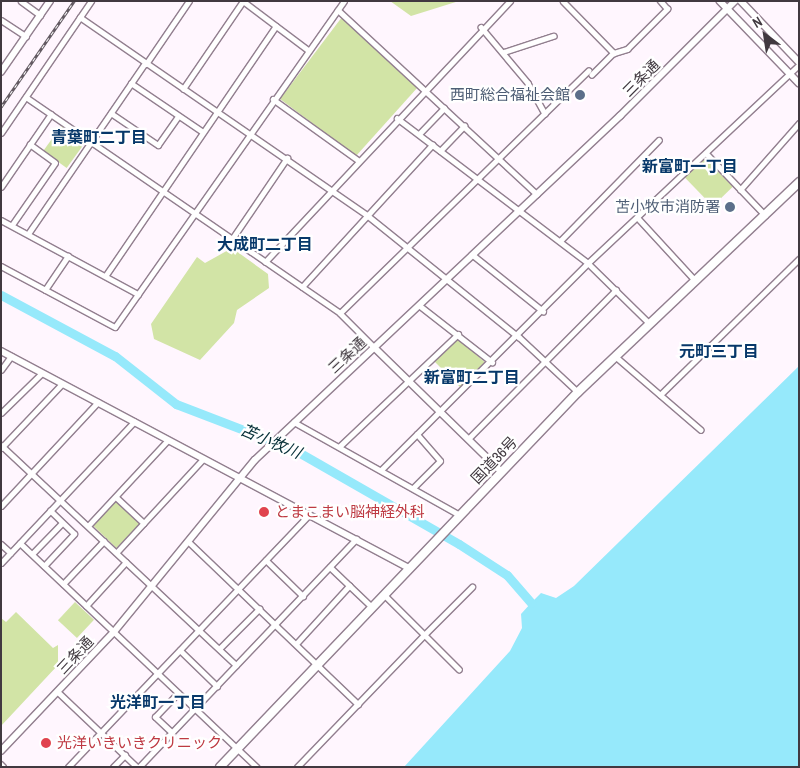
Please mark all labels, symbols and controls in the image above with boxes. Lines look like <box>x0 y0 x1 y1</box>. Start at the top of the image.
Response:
north arrow <box>740 10 790 60</box>
text: N <box>749 12 765 32</box>
street label: 三条通 <box>619 56 663 100</box>
place label: 西町総合福祉会館 <box>450 86 570 104</box>
marker: 西町総合福祉会館 <box>574 89 586 101</box>
district label: 青葉町二丁目 <box>51 127 147 147</box>
district label: 新富町一丁目 <box>642 156 738 176</box>
place label: 苫小牧市消防署 <box>615 198 720 216</box>
marker: 苫小牧市消防署 <box>724 201 736 213</box>
district label: 大成町二丁目 <box>217 234 313 254</box>
street label: 三条通 <box>324 333 370 377</box>
district label: 元町三丁目 <box>679 341 759 361</box>
district label: 新富町二丁目 <box>424 367 520 387</box>
water label: 苫小牧川 <box>238 420 304 462</box>
street label: 国道36号 <box>467 433 521 487</box>
place label: とまこまい脳神経外科 <box>275 503 425 521</box>
marker: とまこまい脳神経外科 <box>257 505 271 519</box>
street label: 三条通 <box>53 632 97 678</box>
district label: 光洋町一丁目 <box>110 692 206 712</box>
place label: 光洋いきいきクリニック <box>57 734 222 752</box>
marker: 光洋いきいきクリニック <box>39 736 53 750</box>

